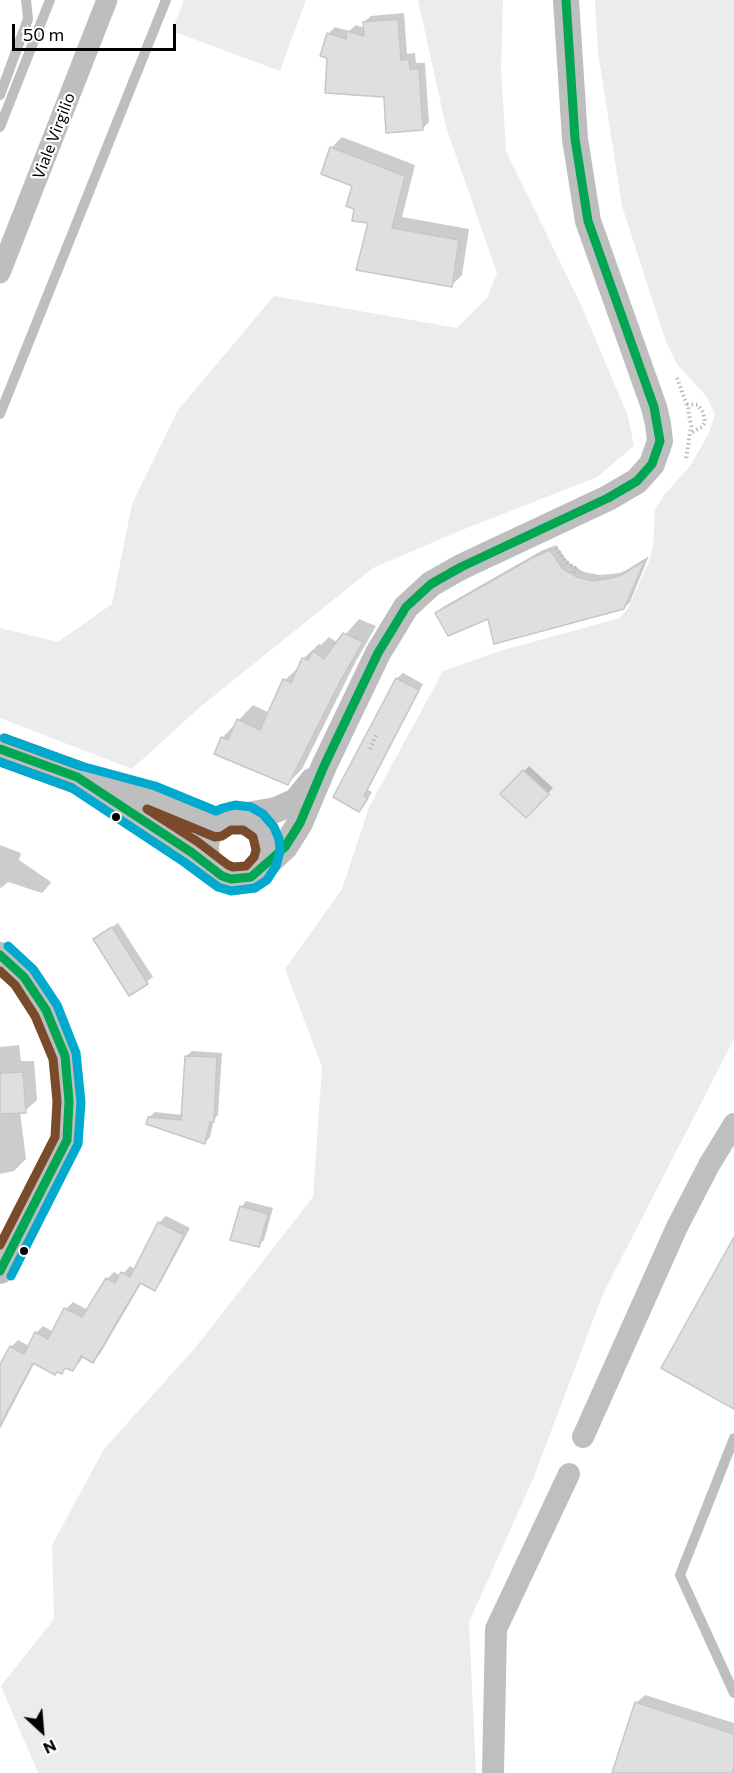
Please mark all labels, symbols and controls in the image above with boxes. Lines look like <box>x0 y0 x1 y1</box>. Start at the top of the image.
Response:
scale bar <box>15 12 178 50</box>
text: 50 m <box>23 23 64 45</box>
street label: Viale Virgilio <box>29 90 79 182</box>
unlabelled marker <box>110 811 122 823</box>
unlabelled marker <box>18 1245 30 1257</box>
north arrow <box>12 1701 72 1761</box>
text: N <box>41 1736 60 1759</box>

